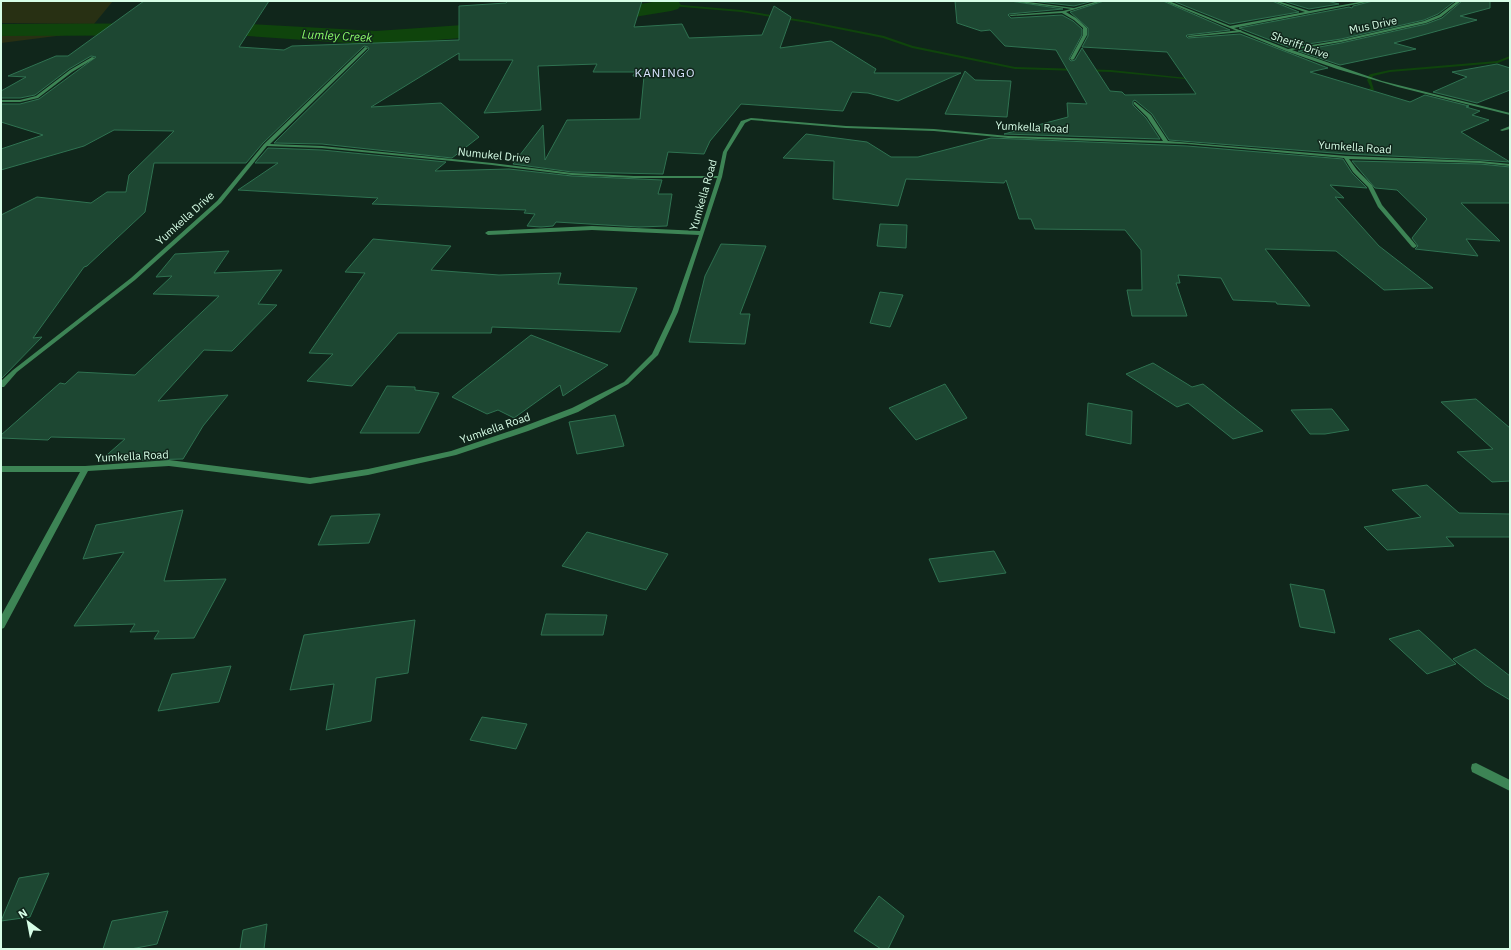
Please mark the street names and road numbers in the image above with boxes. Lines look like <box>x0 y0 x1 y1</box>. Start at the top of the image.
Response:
street label: Mus Drive <box>1348 13 1398 37</box>
street label: Sheriff Drive <box>1269 28 1331 62</box>
street label: Yumkella Road <box>995 118 1069 136</box>
street label: Yumkella Road <box>1318 137 1392 157</box>
street label: Numukel Drive <box>457 144 531 166</box>
street label: Yumkella Road <box>686 158 720 232</box>
street label: Yumkella Drive <box>153 188 217 248</box>
street label: Yumkella Road <box>458 409 532 447</box>
street label: Yumkella Road <box>95 447 169 465</box>

